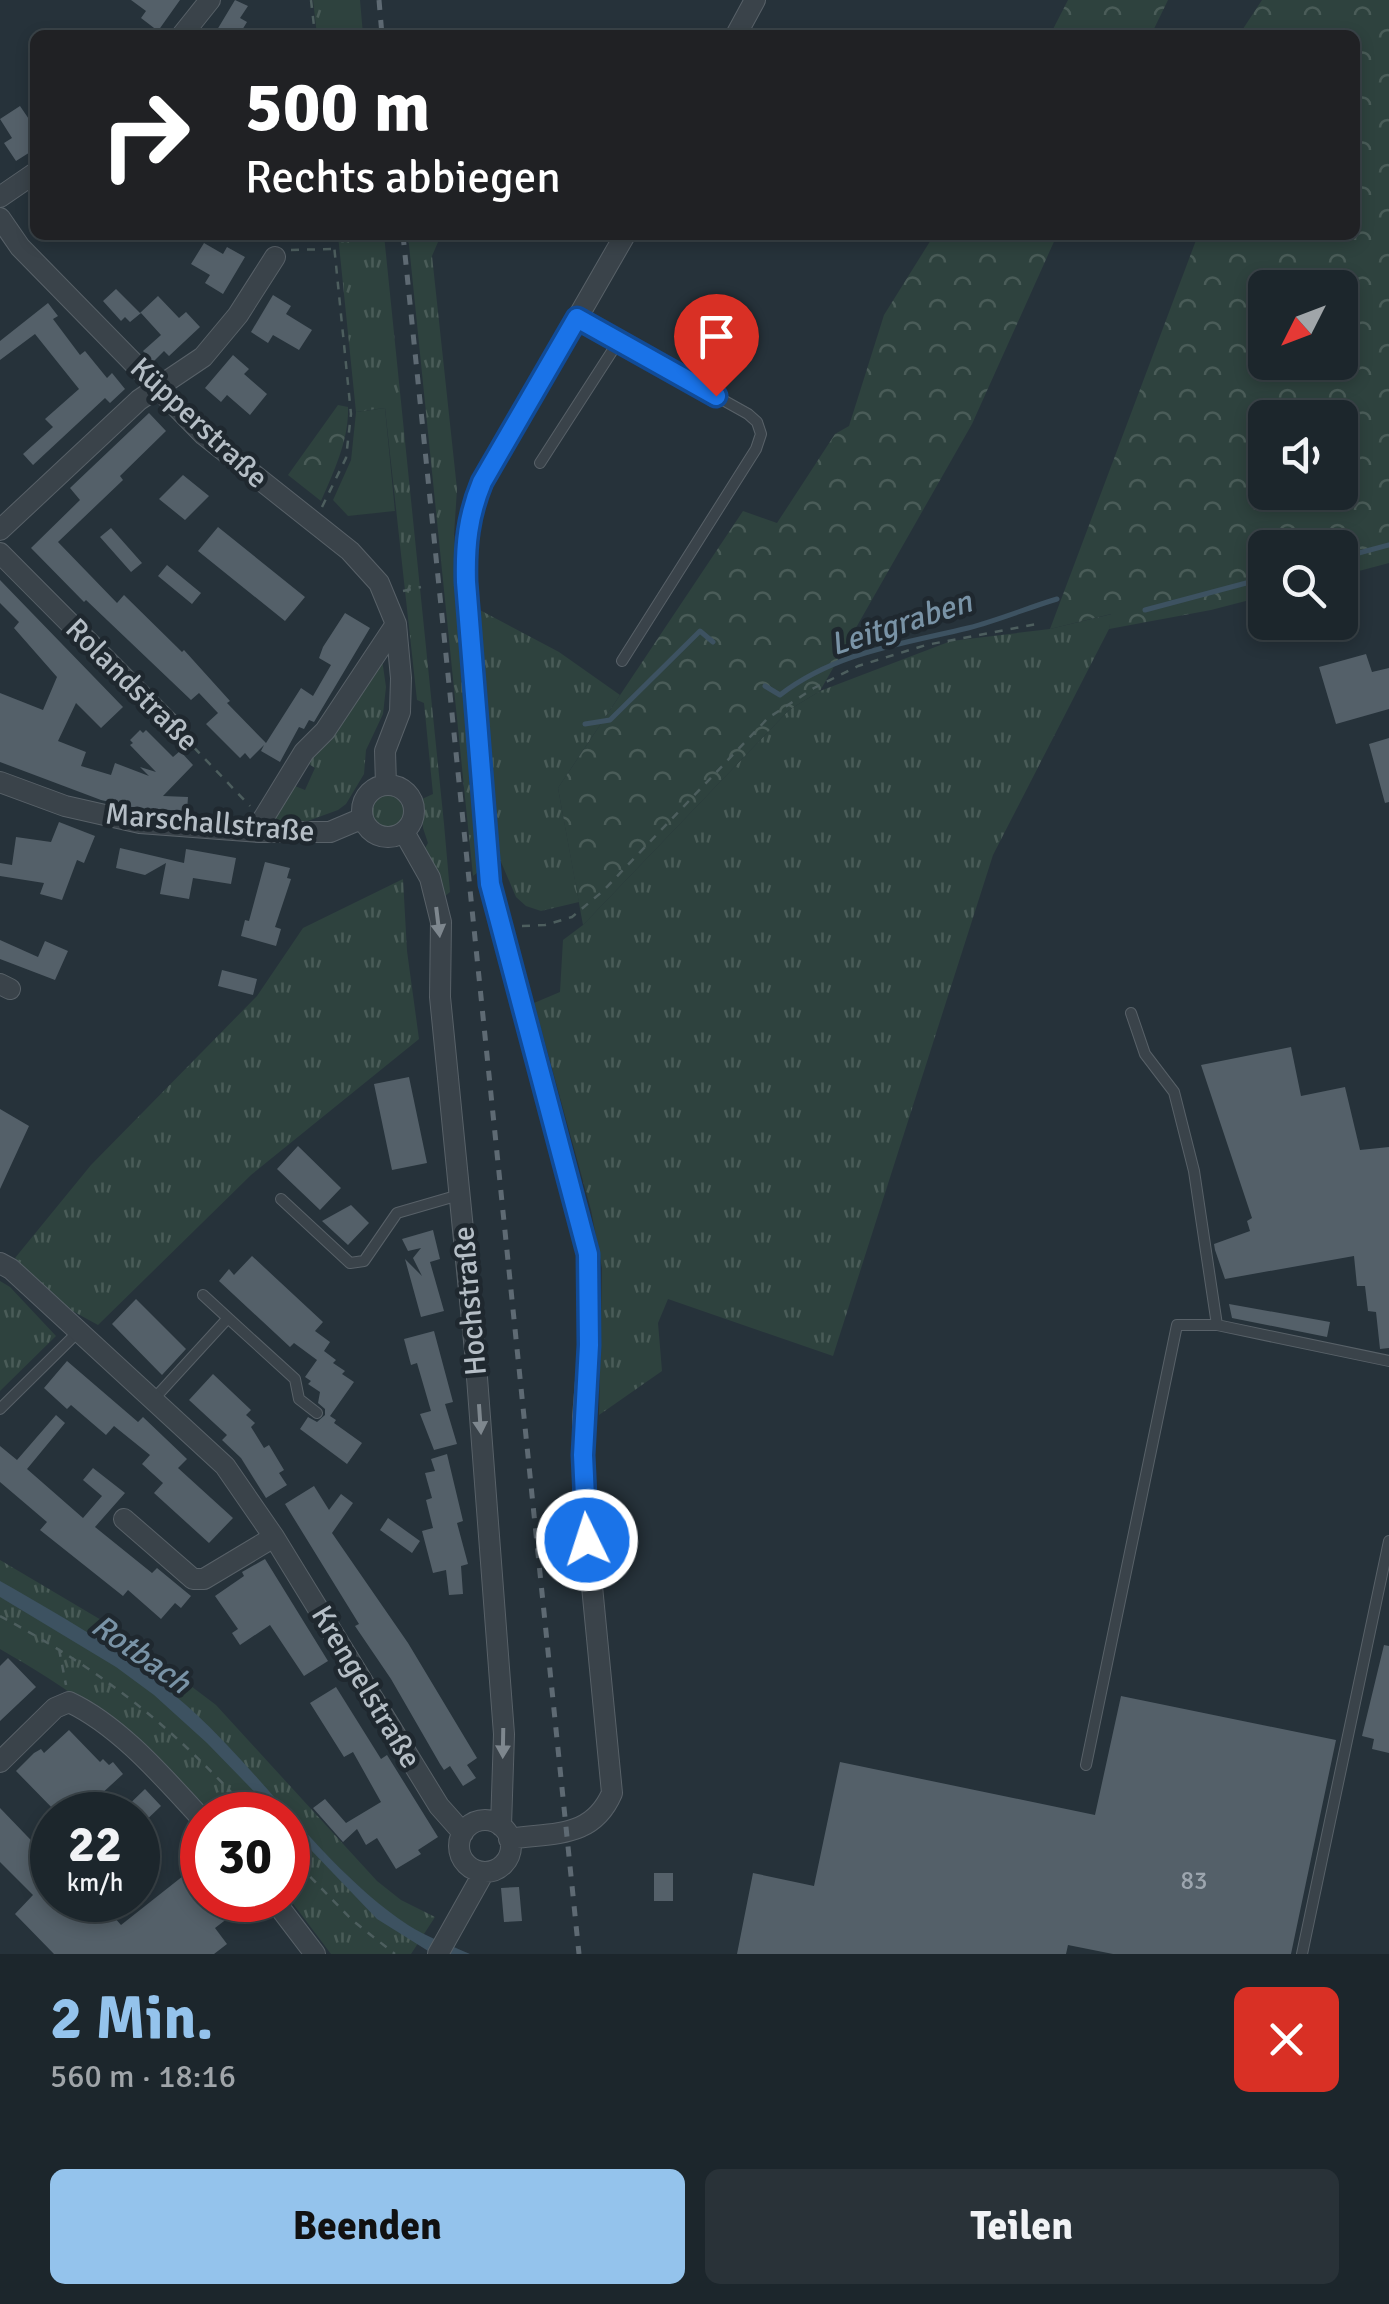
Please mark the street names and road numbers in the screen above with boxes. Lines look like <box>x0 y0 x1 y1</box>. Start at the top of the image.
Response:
street label: Küpperstraße <box>122 350 276 496</box>
street label: Rolandstraße <box>58 611 206 759</box>
street label: Marschallstraße <box>104 795 316 851</box>
street label: Hochstraße <box>445 1225 495 1377</box>
street label: Krengelstraße <box>303 1599 429 1775</box>

